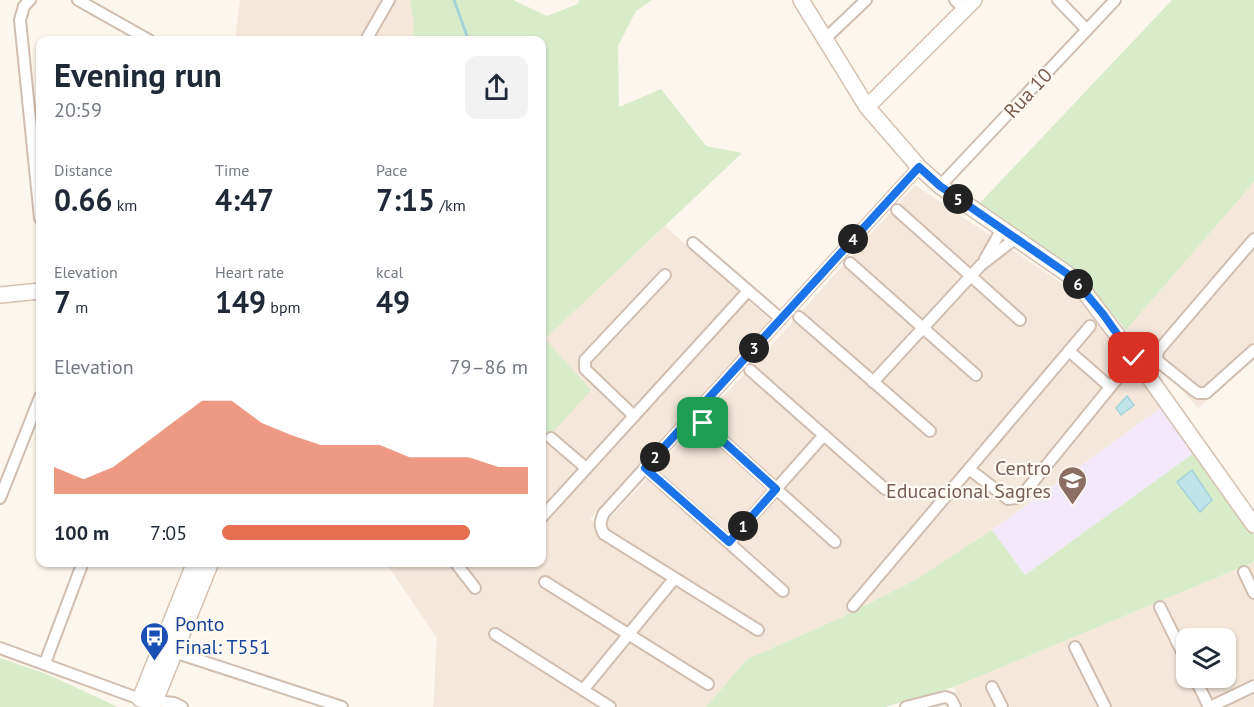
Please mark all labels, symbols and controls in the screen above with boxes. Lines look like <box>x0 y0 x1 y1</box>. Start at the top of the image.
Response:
text: Evening run <box>54 53 222 96</box>
button: share <box>465 56 528 119</box>
street label: Rua 10 <box>998 62 1058 124</box>
text: 20:59 <box>54 97 102 123</box>
text: Distance <box>54 160 113 180</box>
text: Time <box>215 160 249 180</box>
text: Pace <box>376 160 407 180</box>
text: 0.66 <box>54 180 112 219</box>
text: 4:47 <box>215 180 274 219</box>
text: 7:15 <box>376 180 435 219</box>
pin: 5 <box>943 184 973 214</box>
text: 5 <box>953 189 963 209</box>
text: km <box>112 195 137 215</box>
text: /km <box>435 195 466 215</box>
pin: 4 <box>838 224 868 254</box>
text: 4 <box>848 229 858 249</box>
text: Elevation <box>54 262 118 282</box>
text: Heart rate <box>215 262 284 282</box>
text: kcal <box>376 262 403 282</box>
pin: 6 <box>1063 269 1093 299</box>
text: 6 <box>1073 274 1083 294</box>
text: 7 <box>54 282 71 321</box>
text: 149 <box>215 282 266 321</box>
text: 49 <box>376 282 410 321</box>
text: m <box>71 297 88 317</box>
text: bpm <box>266 297 301 317</box>
pin <box>1108 332 1159 383</box>
pin: 3 <box>739 333 769 363</box>
text: 3 <box>749 338 759 358</box>
icon: check <box>1117 341 1150 374</box>
text: Elevation <box>54 354 134 380</box>
text: 79–86 m <box>450 354 528 380</box>
pin <box>677 397 728 448</box>
icon: arrive <box>686 406 719 439</box>
pin: 2 <box>640 442 670 472</box>
text: 2 <box>650 447 660 467</box>
place label: Centro Educacional Sagres <box>886 455 1051 504</box>
school or university icon: Centro Educacional Sagres <box>1056 464 1088 506</box>
pin: 1 <box>728 511 758 541</box>
text: 1 <box>738 516 748 536</box>
text: 100 m <box>54 520 109 546</box>
text: 7:05 <box>150 520 187 546</box>
place label: Ponto Final: T551 <box>175 611 270 660</box>
bus stop icon: Ponto Final: T551 <box>138 620 170 662</box>
map controls <box>1176 628 1236 688</box>
button: layers <box>1176 628 1236 688</box>

